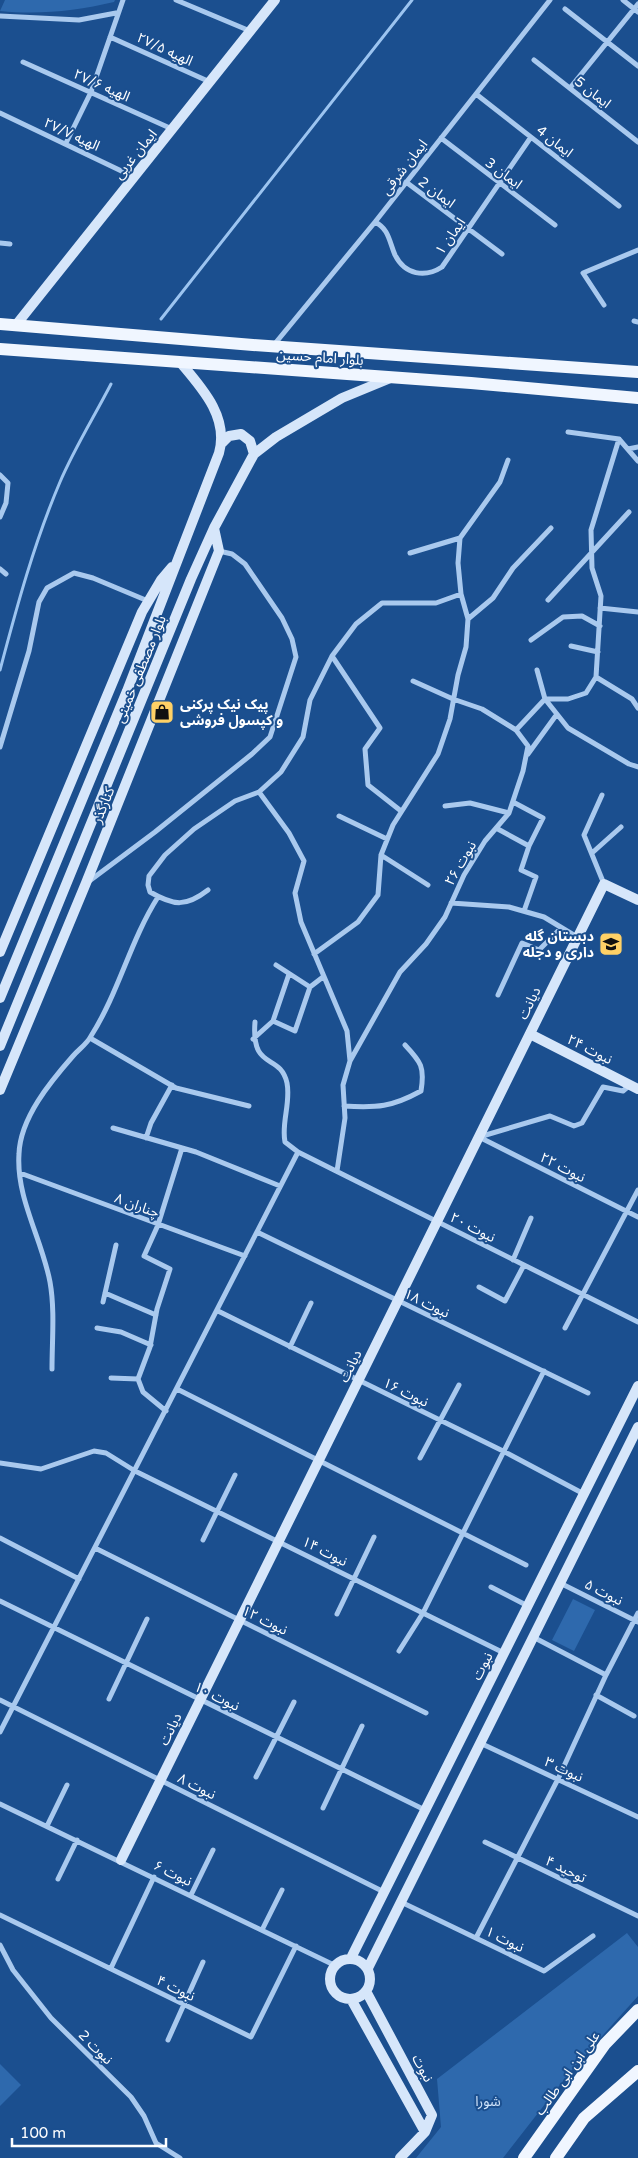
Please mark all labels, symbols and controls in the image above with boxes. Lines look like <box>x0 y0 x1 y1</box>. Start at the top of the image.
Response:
street label: الهیه ۲۷/۵ <box>134 29 196 70</box>
street label: الهیه ۲۷/۶ <box>71 65 133 105</box>
street label: ایمان 5 <box>571 73 614 112</box>
street label: الهیه ۲۷/۷ <box>41 114 103 155</box>
street label: ایمان 4 <box>533 122 576 161</box>
street label: ایمان غربی <box>110 126 161 183</box>
street label: ایمان شرقی <box>378 136 431 198</box>
street label: ایمان 3 <box>482 154 525 193</box>
street label: ایمان 2 <box>415 173 458 212</box>
street label: ایمان ۱ <box>432 215 469 258</box>
street label: بلوار امام حسین <box>276 346 364 371</box>
street label: بلوار مصطفی خمینی <box>111 613 170 726</box>
place label: پیک نیک پرکنی و کپسول فروشی <box>180 696 283 730</box>
shop icon: پیک نیک پرکنی و کپسول فروشی <box>149 699 175 725</box>
street label: کنارگذر <box>88 784 118 827</box>
street label: نبوت ۲۶ <box>441 838 480 889</box>
place label: دبستان گله داری و دجله <box>523 928 594 961</box>
school or university icon: دبستان گله داری و دجله <box>598 931 624 957</box>
street label: دیانت <box>514 984 545 1022</box>
street label: نبوت ۲۴ <box>564 1031 616 1068</box>
street label: نبوت ۲۲ <box>537 1149 589 1186</box>
street label: چناران ۸ <box>112 1190 162 1222</box>
street label: نبوت ۲۰ <box>447 1209 499 1246</box>
street label: نبوت ۱۸ <box>401 1285 453 1322</box>
street label: دیانت <box>335 1347 366 1385</box>
street label: نبوت ۱۶ <box>380 1374 432 1411</box>
street label: نبوت ۱۴ <box>299 1533 351 1570</box>
street label: نبوت ۵ <box>582 1576 626 1609</box>
street label: نبوت ۱۲ <box>239 1602 291 1639</box>
street label: نبوت <box>468 1649 497 1683</box>
street label: نبوت ۱۰ <box>191 1678 243 1715</box>
street label: دیانت <box>155 1710 186 1748</box>
street label: نبوت ۳ <box>542 1753 586 1786</box>
street label: نبوت ۸ <box>175 1770 219 1803</box>
street label: توحید ۴ <box>543 1852 589 1887</box>
street label: نبوت ۶ <box>151 1857 195 1890</box>
street label: نبوت ۱ <box>483 1923 527 1956</box>
street label: نبوت ۴ <box>154 1972 198 2005</box>
street label: نبوت 2 <box>75 2027 116 2068</box>
street label: علی ابن ابی طالب <box>531 2028 604 2119</box>
street label: نبوت <box>408 2051 437 2085</box>
park label: شورا <box>475 2093 501 2110</box>
scale bar <box>12 2116 166 2148</box>
text: 100 m <box>20 2124 66 2142</box>

